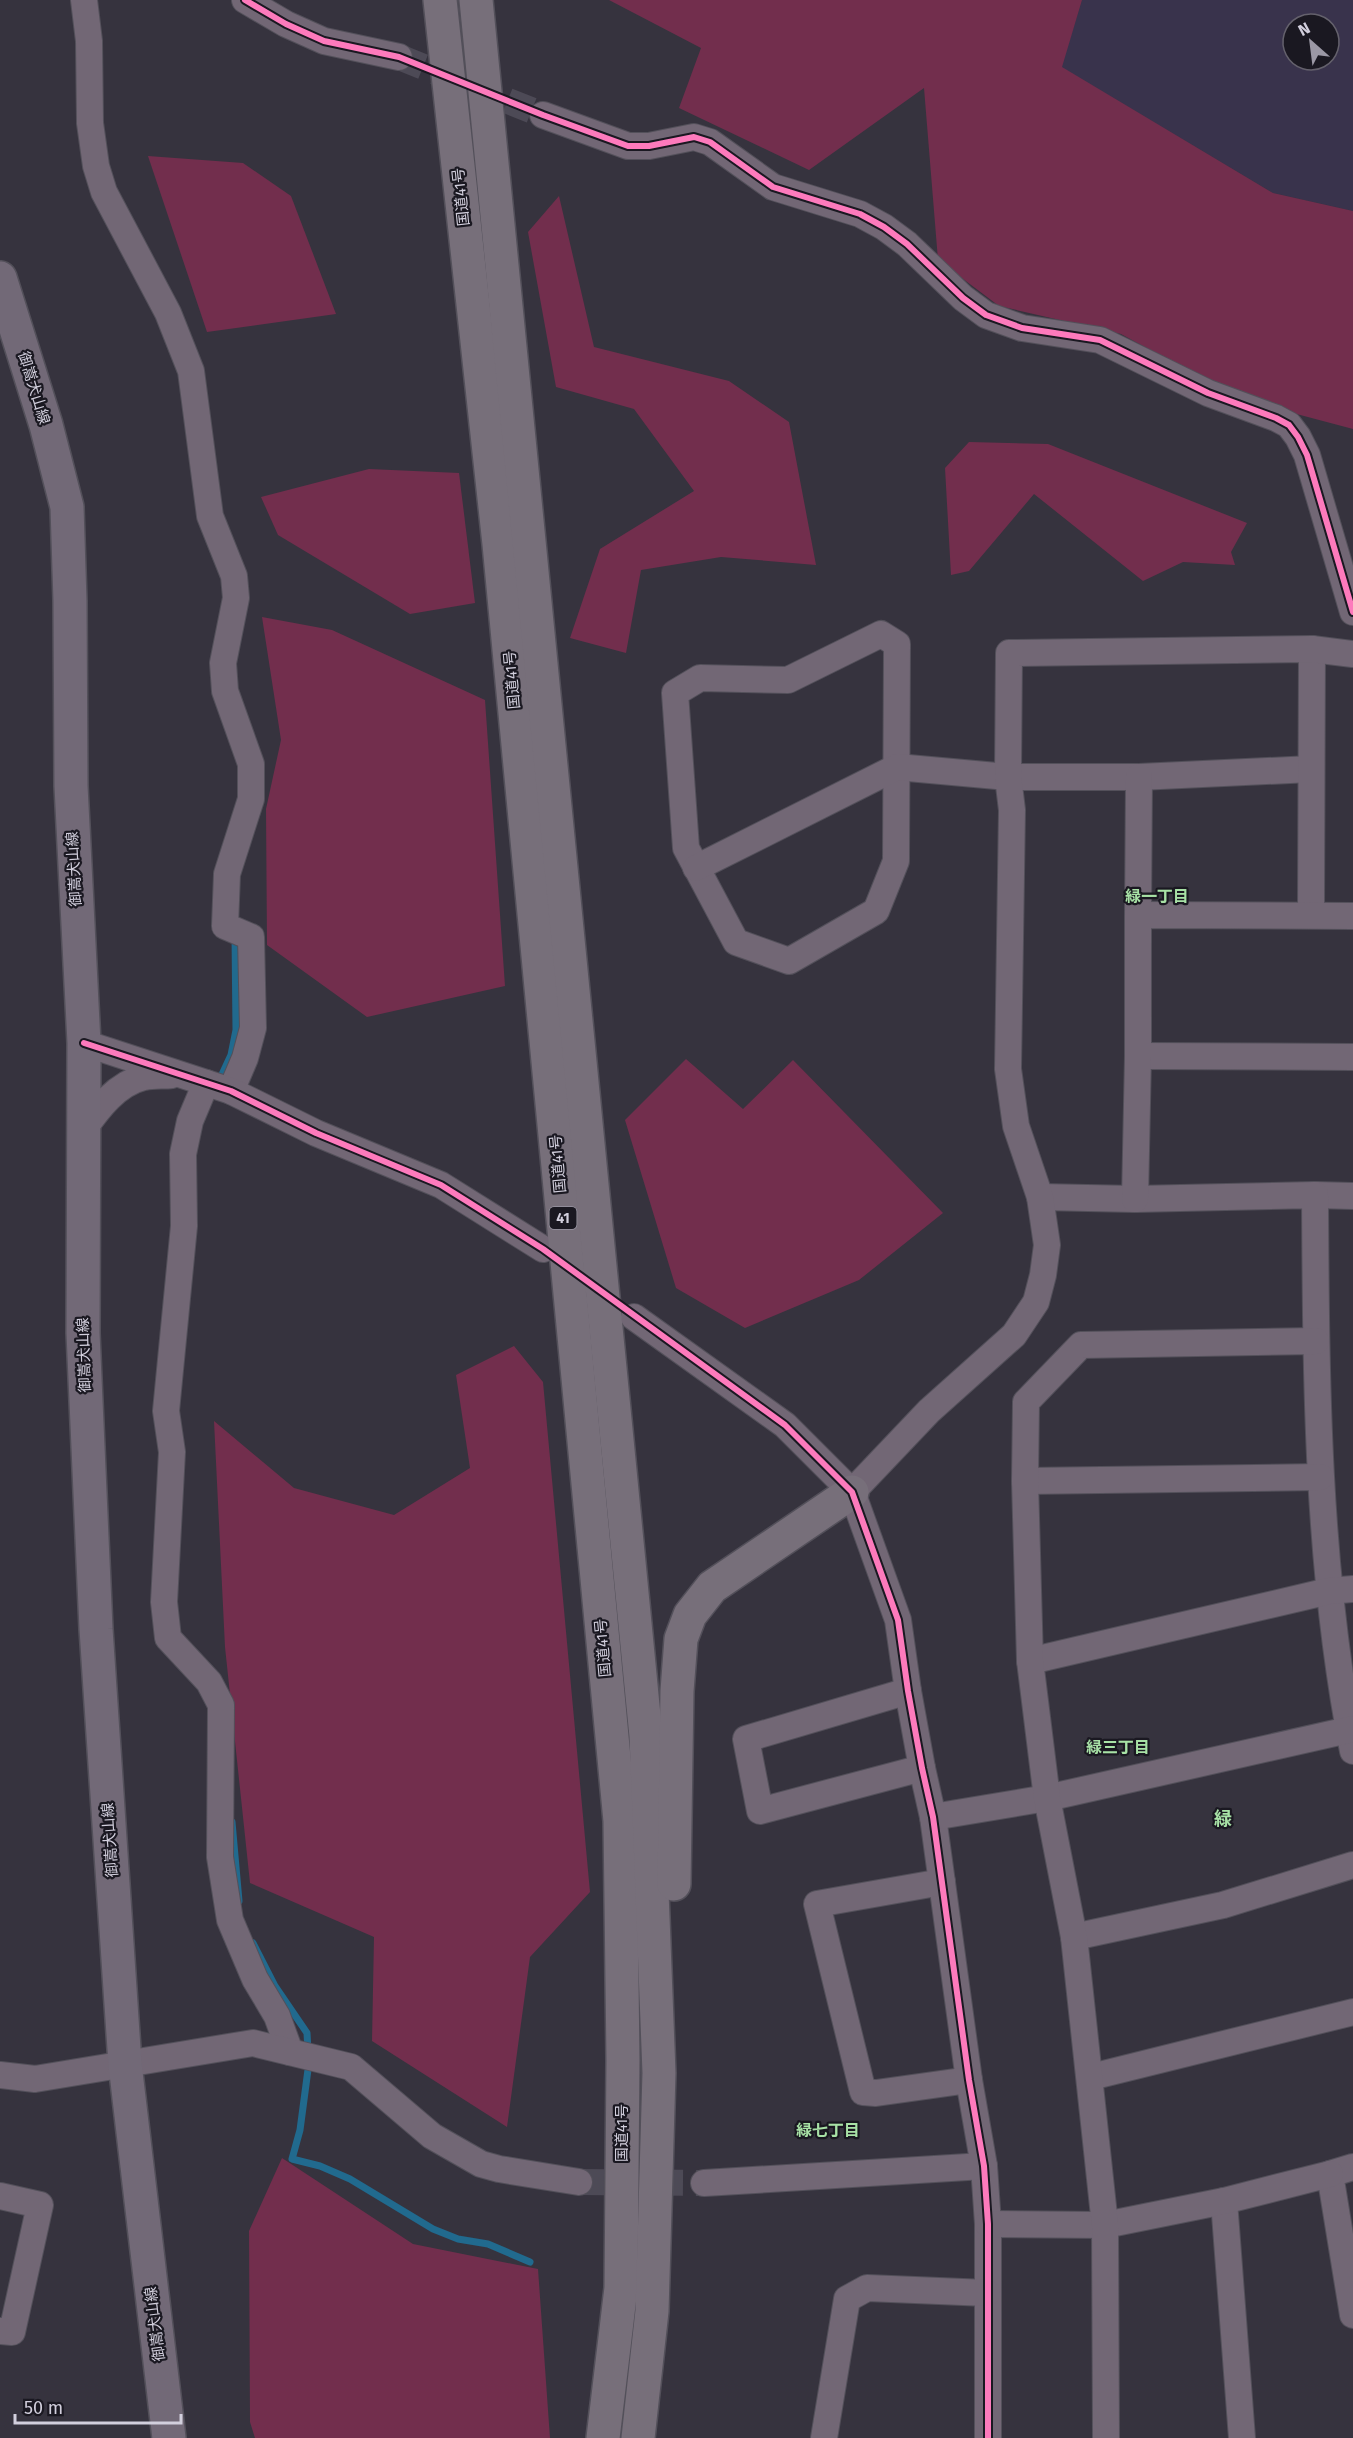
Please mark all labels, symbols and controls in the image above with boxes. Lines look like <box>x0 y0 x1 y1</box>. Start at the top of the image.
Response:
north arrow <box>1281 12 1341 72</box>
text: N <box>1295 18 1313 40</box>
street label: 国道41号 <box>449 167 473 227</box>
street label: 御嵩犬山線 <box>14 349 54 427</box>
street label: 国道41号 <box>500 650 524 710</box>
street label: 御嵩犬山線 <box>63 831 85 907</box>
district label: 緑一丁目 <box>1125 887 1189 906</box>
street label: 国道41号 <box>546 1134 570 1194</box>
road number: 41 <box>550 1207 576 1229</box>
street label: 御嵩犬山線 <box>74 1317 94 1393</box>
street label: 国道41号 <box>591 1618 615 1678</box>
district label: 緑三丁目 <box>1086 1738 1150 1757</box>
street label: 御嵩犬山線 <box>98 1802 122 1878</box>
district label: 緑 <box>1214 1808 1232 1830</box>
street label: 国道41号 <box>613 2104 631 2162</box>
district label: 緑七丁目 <box>796 2121 860 2140</box>
street label: 御嵩犬山線 <box>141 2286 169 2362</box>
scale bar <box>15 2387 182 2425</box>
text: 50 m <box>24 2397 63 2419</box>

